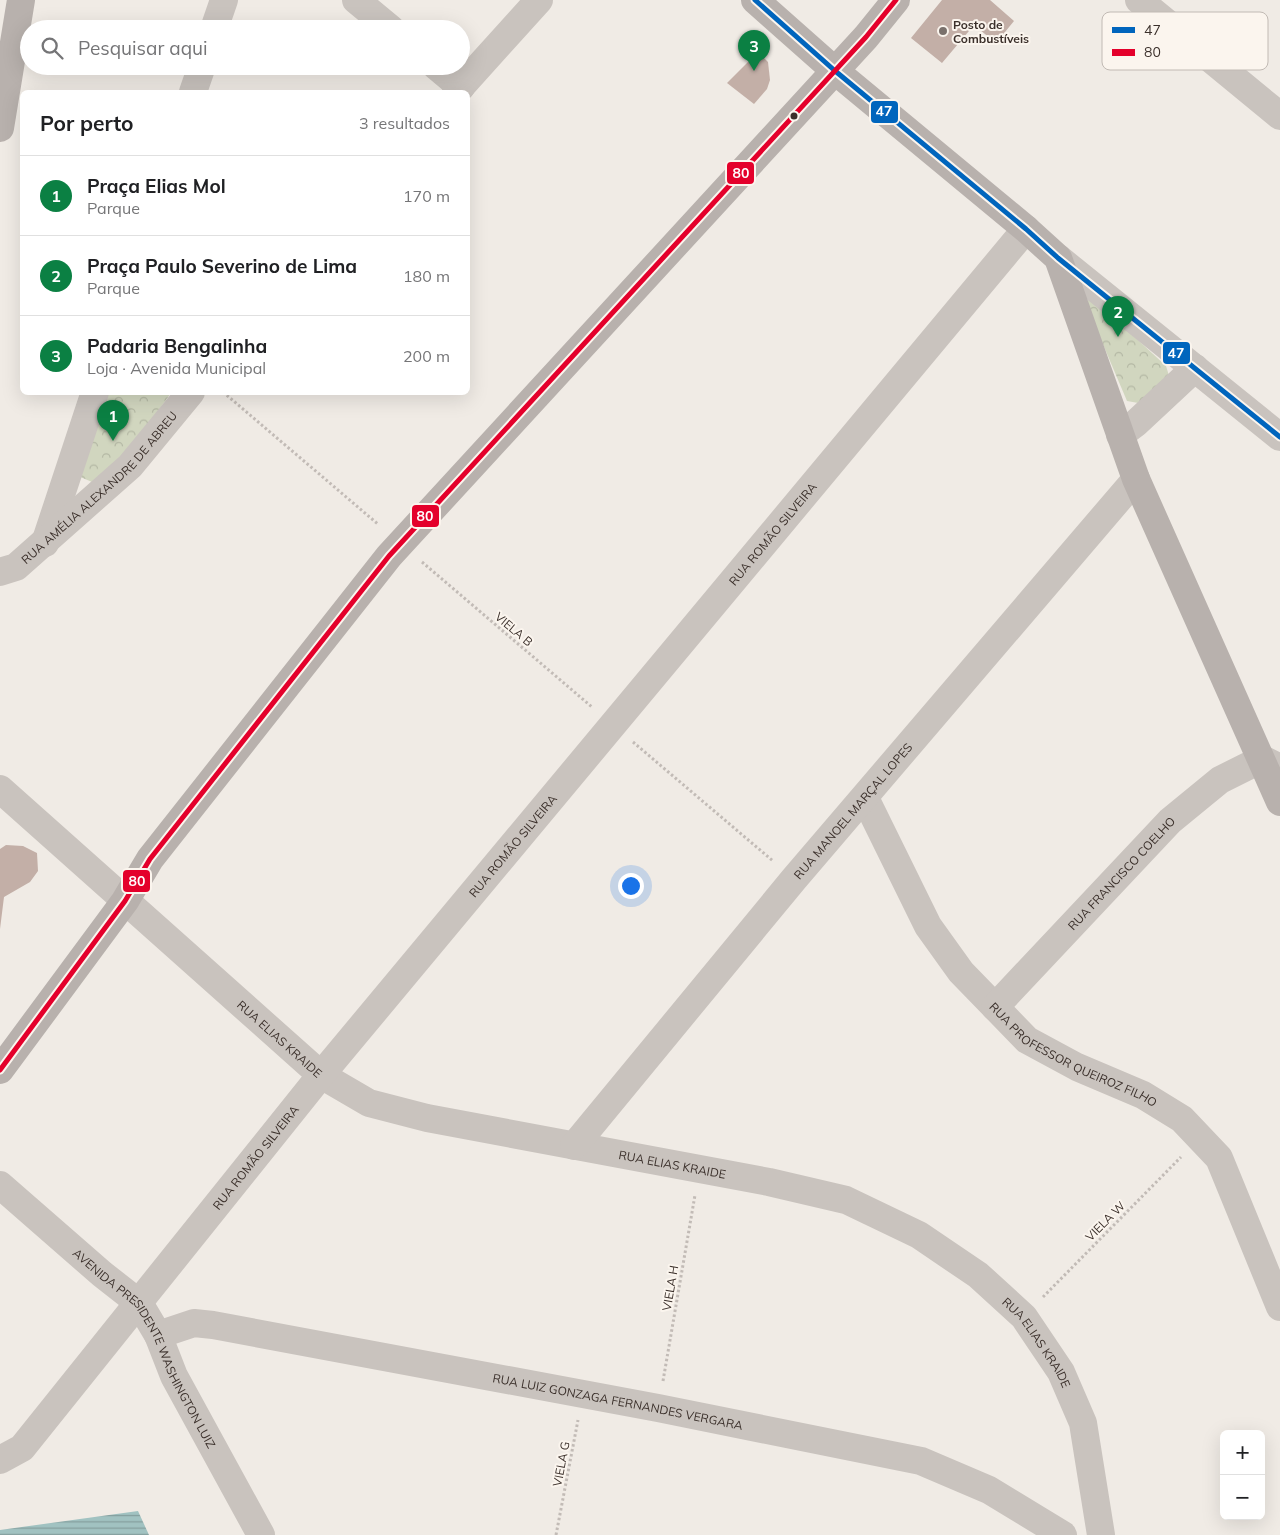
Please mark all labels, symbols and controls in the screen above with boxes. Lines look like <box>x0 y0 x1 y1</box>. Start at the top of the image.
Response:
legend <box>1102 12 1268 70</box>
place label: Posto de Combustíveis <box>953 17 1029 46</box>
search box <box>20 20 470 75</box>
text: 47 <box>1144 21 1161 39</box>
marker: Posto de Combustíveis <box>937 25 949 37</box>
pin: 3 <box>738 30 770 71</box>
icon: search <box>38 34 66 62</box>
text: Pesquisar aqui <box>78 36 208 60</box>
text: 80 <box>1144 43 1161 61</box>
line badge: 47 <box>870 100 899 124</box>
text: 47 <box>876 102 892 120</box>
text: Por perto <box>40 110 134 136</box>
unlabelled marker <box>789 111 799 121</box>
text: 3 resultados <box>359 113 450 133</box>
line badge: 80 <box>726 161 755 185</box>
text: 80 <box>733 164 749 182</box>
text: Praça Elias Mol <box>87 174 226 198</box>
text: 1 <box>51 186 61 206</box>
text: 170 m <box>403 186 450 206</box>
text: Parque <box>87 198 140 218</box>
text: Praça Paulo Severino de Lima <box>87 254 357 278</box>
text: 2 <box>51 266 61 286</box>
text: 180 m <box>403 266 450 286</box>
text: Parque <box>87 278 140 298</box>
pin: 2 <box>1102 296 1134 337</box>
text: Padaria Bengalinha <box>87 334 267 358</box>
line badge: 47 <box>1162 341 1191 365</box>
text: 47 <box>1168 344 1184 362</box>
text: 3 <box>51 346 61 366</box>
text: 200 m <box>403 346 450 366</box>
text: Loja · Avenida Municipal <box>87 358 266 378</box>
pin: 1 <box>97 400 129 441</box>
street label: RUA AMÉLIA ALEXANDRE DE ABREU <box>18 408 180 567</box>
street label: RUA ROMÃO SILVEIRA <box>725 479 820 588</box>
line badge: 80 <box>411 504 440 528</box>
text: 80 <box>417 507 433 525</box>
street label: VIELA B <box>492 609 536 649</box>
street label: RUA MANOEL MARÇAL LOPES <box>790 739 915 882</box>
street label: RUA ROMÃO SILVEIRA <box>465 791 560 900</box>
street label: RUA FRANCISCO COELHO <box>1064 813 1178 933</box>
line badge: 80 <box>122 869 151 893</box>
text: 80 <box>129 872 145 890</box>
your location <box>618 873 644 899</box>
street label: RUA ELIAS KRAIDE <box>234 997 326 1080</box>
street label: RUA PROFESSOR QUEIROZ FILHO <box>987 999 1160 1110</box>
street label: RUA ROMÃO SILVEIRA <box>209 1102 302 1212</box>
street label: RUA ELIAS KRAIDE <box>617 1147 727 1181</box>
street label: VIELA W <box>1082 1198 1128 1244</box>
street label: AVENIDA PRESIDENTE WASHINGTON LUIZ <box>70 1245 219 1450</box>
street label: VIELA H <box>659 1264 681 1312</box>
street label: RUA ELIAS KRAIDE <box>999 1294 1074 1390</box>
street label: RUA LUIZ GONZAGA FERNANDES VERGARA <box>491 1370 745 1432</box>
map controls <box>1220 1430 1265 1520</box>
button: + <box>1220 1430 1265 1475</box>
street label: VIELA G <box>549 1440 573 1488</box>
button: − <box>1220 1475 1265 1520</box>

